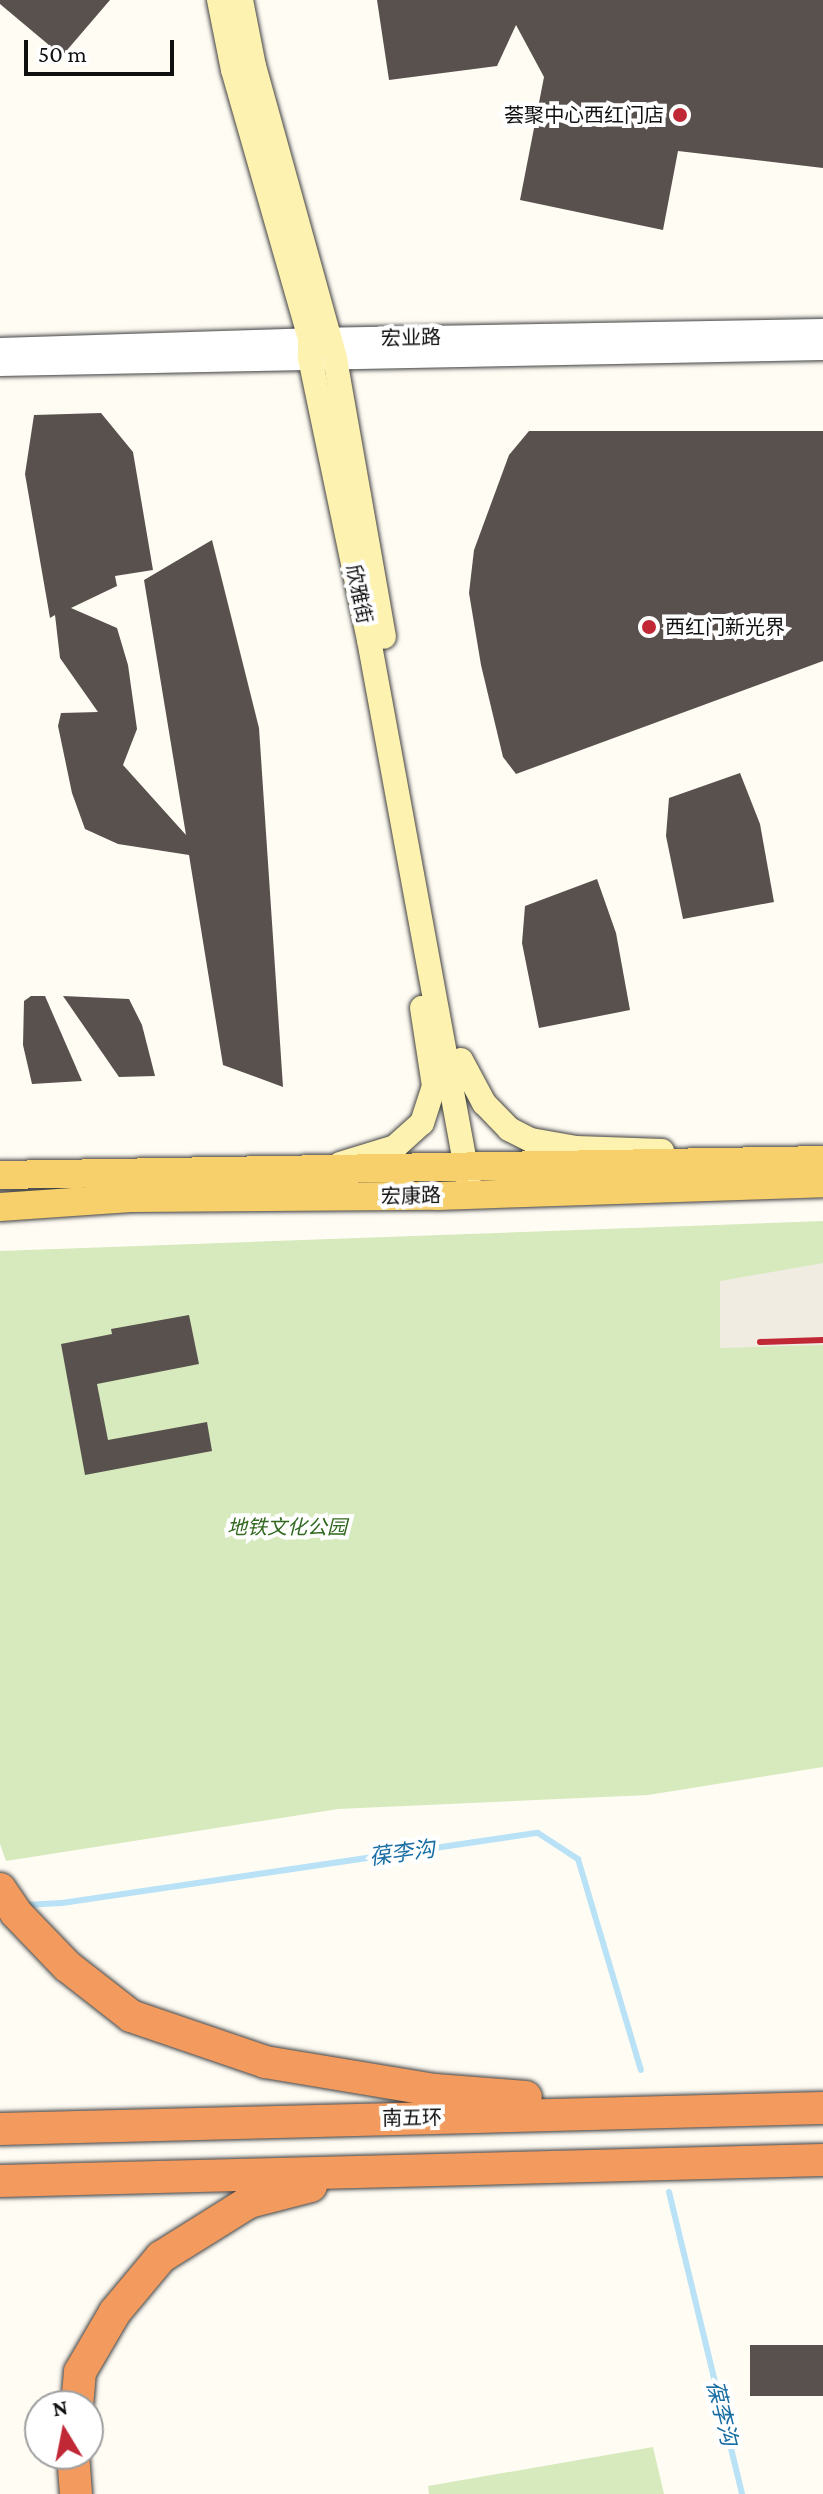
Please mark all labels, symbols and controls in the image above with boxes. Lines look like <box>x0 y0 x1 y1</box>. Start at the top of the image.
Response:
scale bar <box>28 24 178 74</box>
text: 50 m <box>38 40 87 67</box>
place label: 荟聚中心西红门店 <box>504 103 664 127</box>
marker: 荟聚中心西红门店 <box>671 106 689 124</box>
street label: 宏业路 <box>381 325 441 351</box>
street label: 欣雅街 <box>341 562 377 626</box>
place label: 西红门新光界 <box>665 615 785 639</box>
marker: 西红门新光界 <box>640 618 658 636</box>
street label: 宏康路 <box>381 1183 441 1209</box>
park label: 地铁文化公园 <box>227 1515 347 1539</box>
water label: 葆李沟 <box>367 1835 437 1871</box>
street label: 南五环 <box>382 2105 442 2131</box>
water label: 葆李沟 <box>701 2378 743 2448</box>
north arrow <box>24 2390 104 2470</box>
text: N <box>51 2394 70 2421</box>

